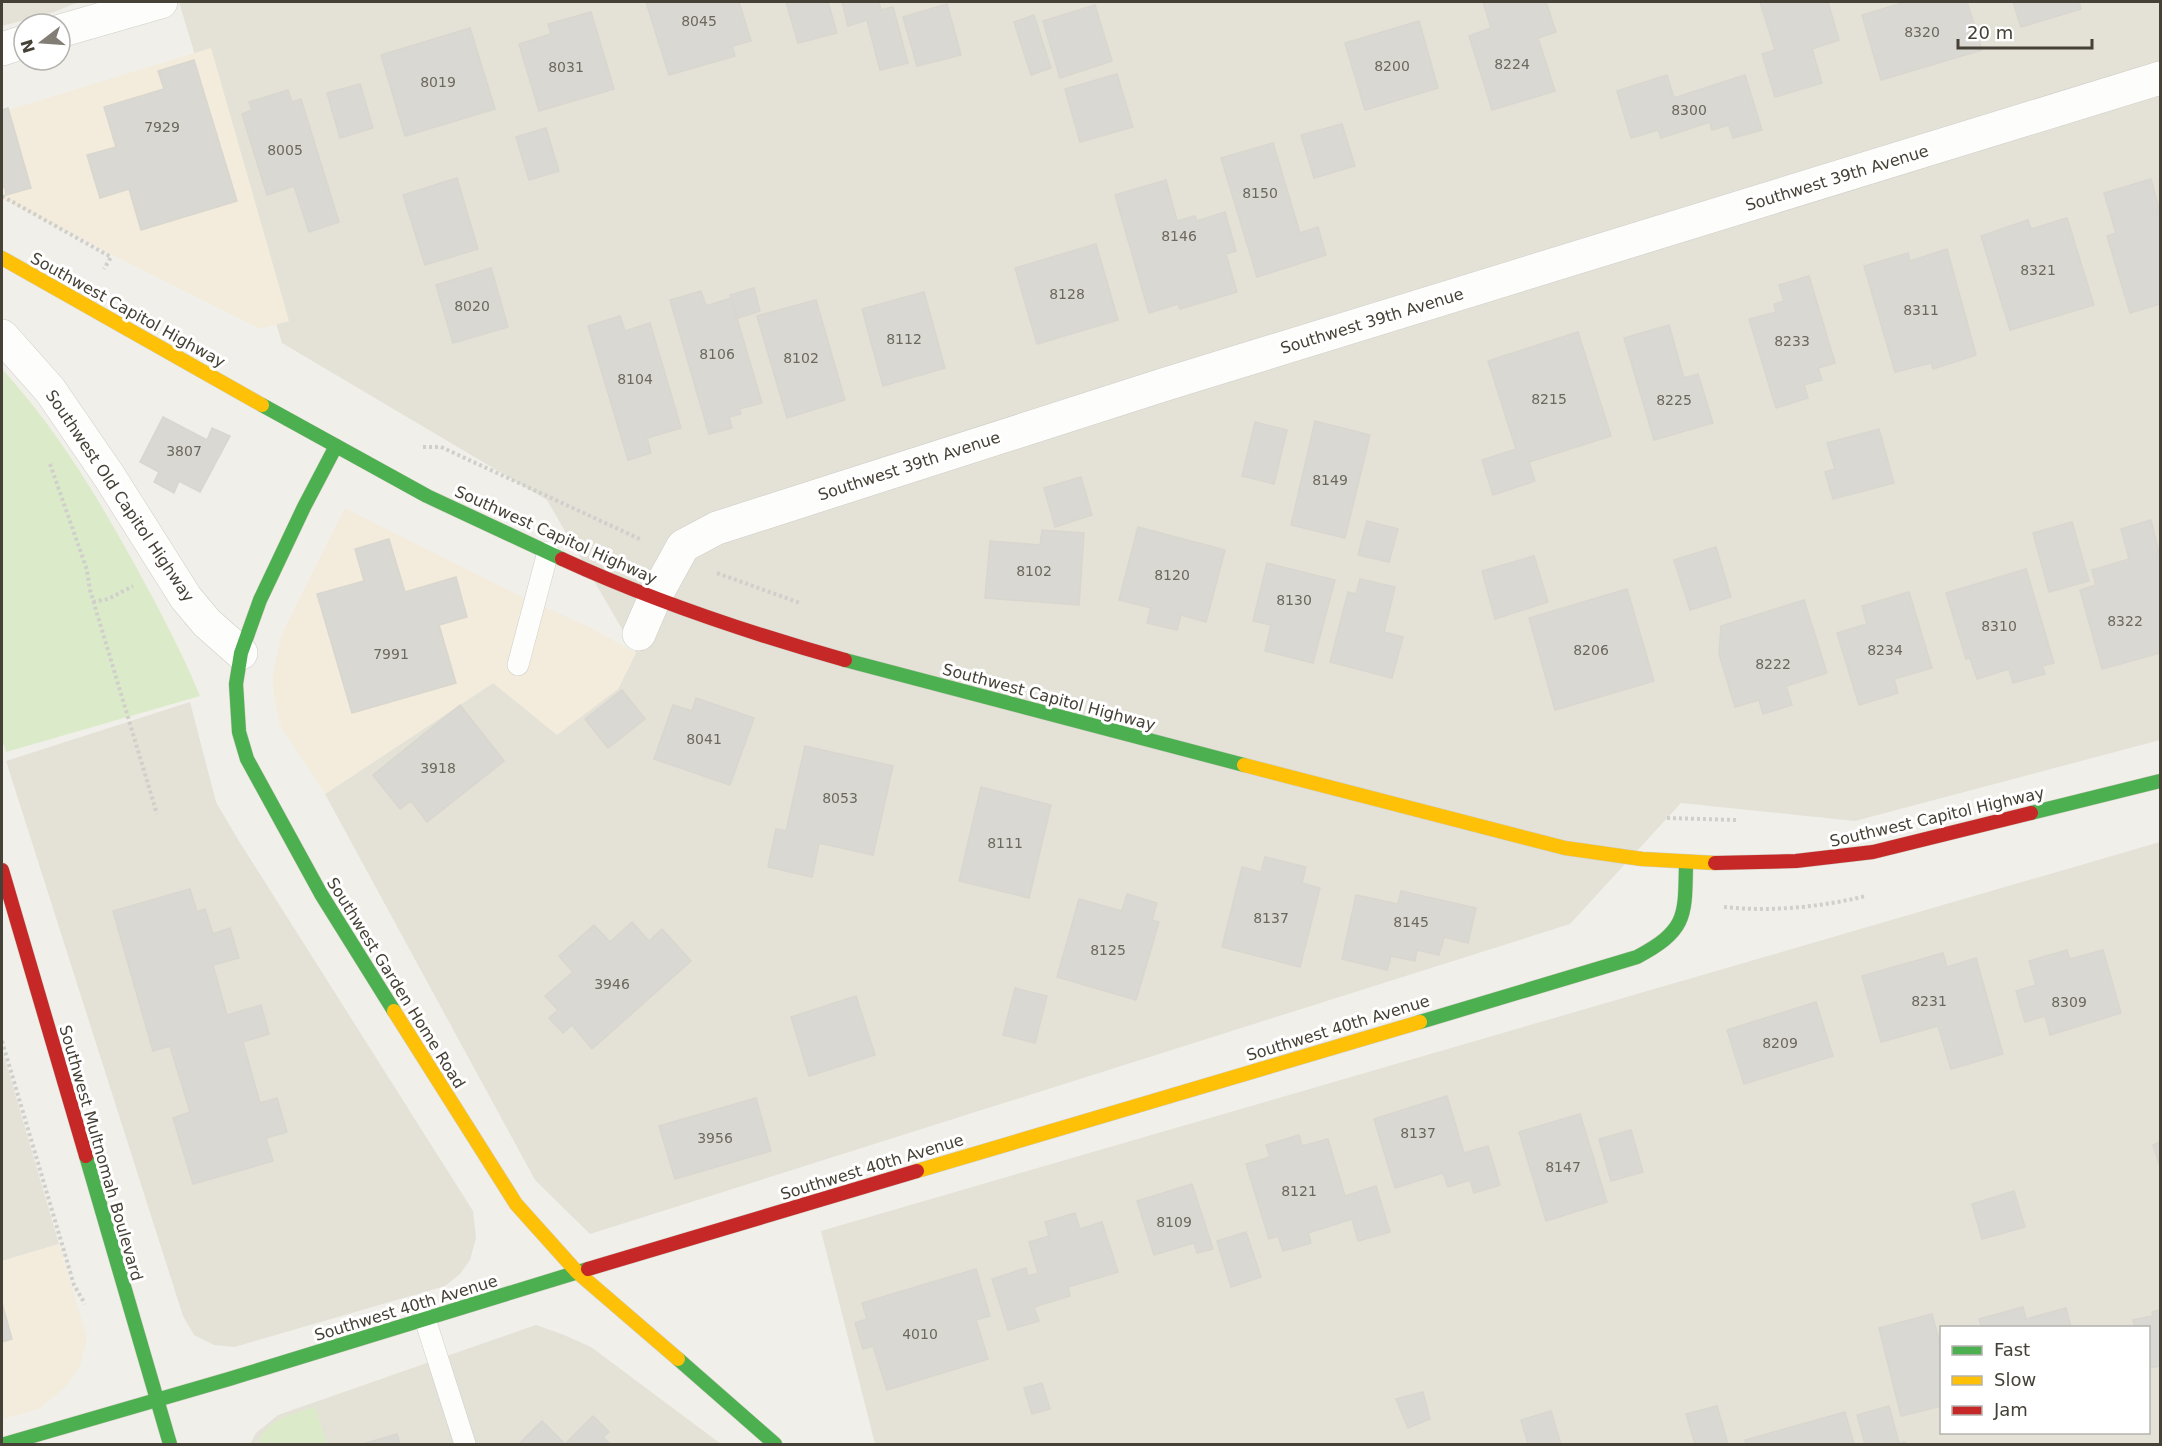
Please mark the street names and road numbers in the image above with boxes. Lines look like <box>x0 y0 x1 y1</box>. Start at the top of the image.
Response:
street label: Southwest 39th Avenue <box>1743 141 1931 215</box>
street label: Southwest Capitol Highway <box>27 248 229 372</box>
street label: Southwest 39th Avenue <box>1278 284 1466 358</box>
street label: Southwest Old Capitol Highway <box>42 386 198 606</box>
street label: Southwest 39th Avenue <box>816 428 1002 504</box>
street label: Southwest Capitol Highway <box>452 482 660 588</box>
street label: Southwest Capitol Highway <box>941 659 1157 735</box>
street label: Southwest Capitol Highway <box>1828 783 2046 851</box>
street label: Southwest Garden Home Road <box>323 874 469 1092</box>
street label: Southwest 40th Avenue <box>1244 991 1432 1065</box>
street label: Southwest Multnomah Boulevard <box>55 1023 147 1283</box>
street label: Southwest 40th Avenue <box>778 1130 966 1204</box>
street label: Southwest 40th Avenue <box>312 1271 500 1345</box>

